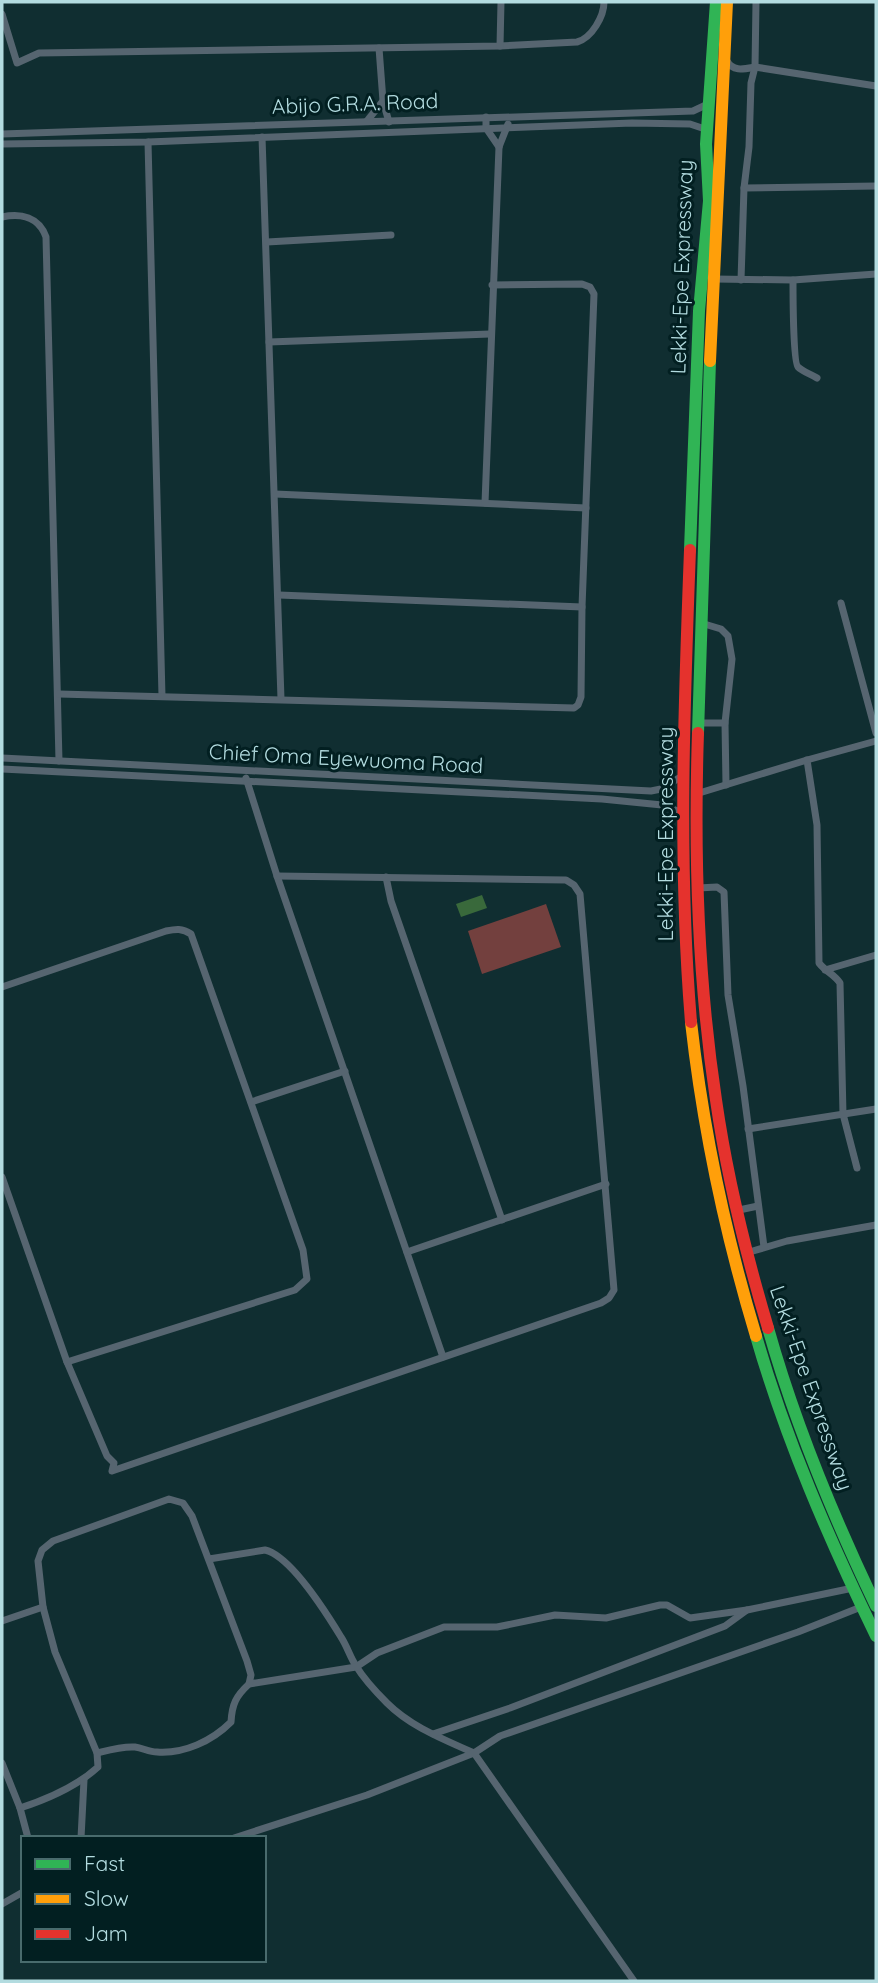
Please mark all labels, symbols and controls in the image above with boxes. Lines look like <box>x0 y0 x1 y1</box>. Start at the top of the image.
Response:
street label: Abijo G.R.A. Road <box>271 87 439 119</box>
street label: Lekki-Epe Expressway <box>664 159 698 375</box>
street label: Lekki-Epe Expressway <box>652 727 678 941</box>
street label: Chief Oma Eyewuoma Road <box>208 738 484 778</box>
street label: Lekki-Epe Expressway <box>765 1282 859 1493</box>
legend <box>21 1836 266 1962</box>
text: Fast <box>84 1850 125 1876</box>
text: Slow <box>84 1885 129 1911</box>
text: Jam <box>84 1920 128 1946</box>

